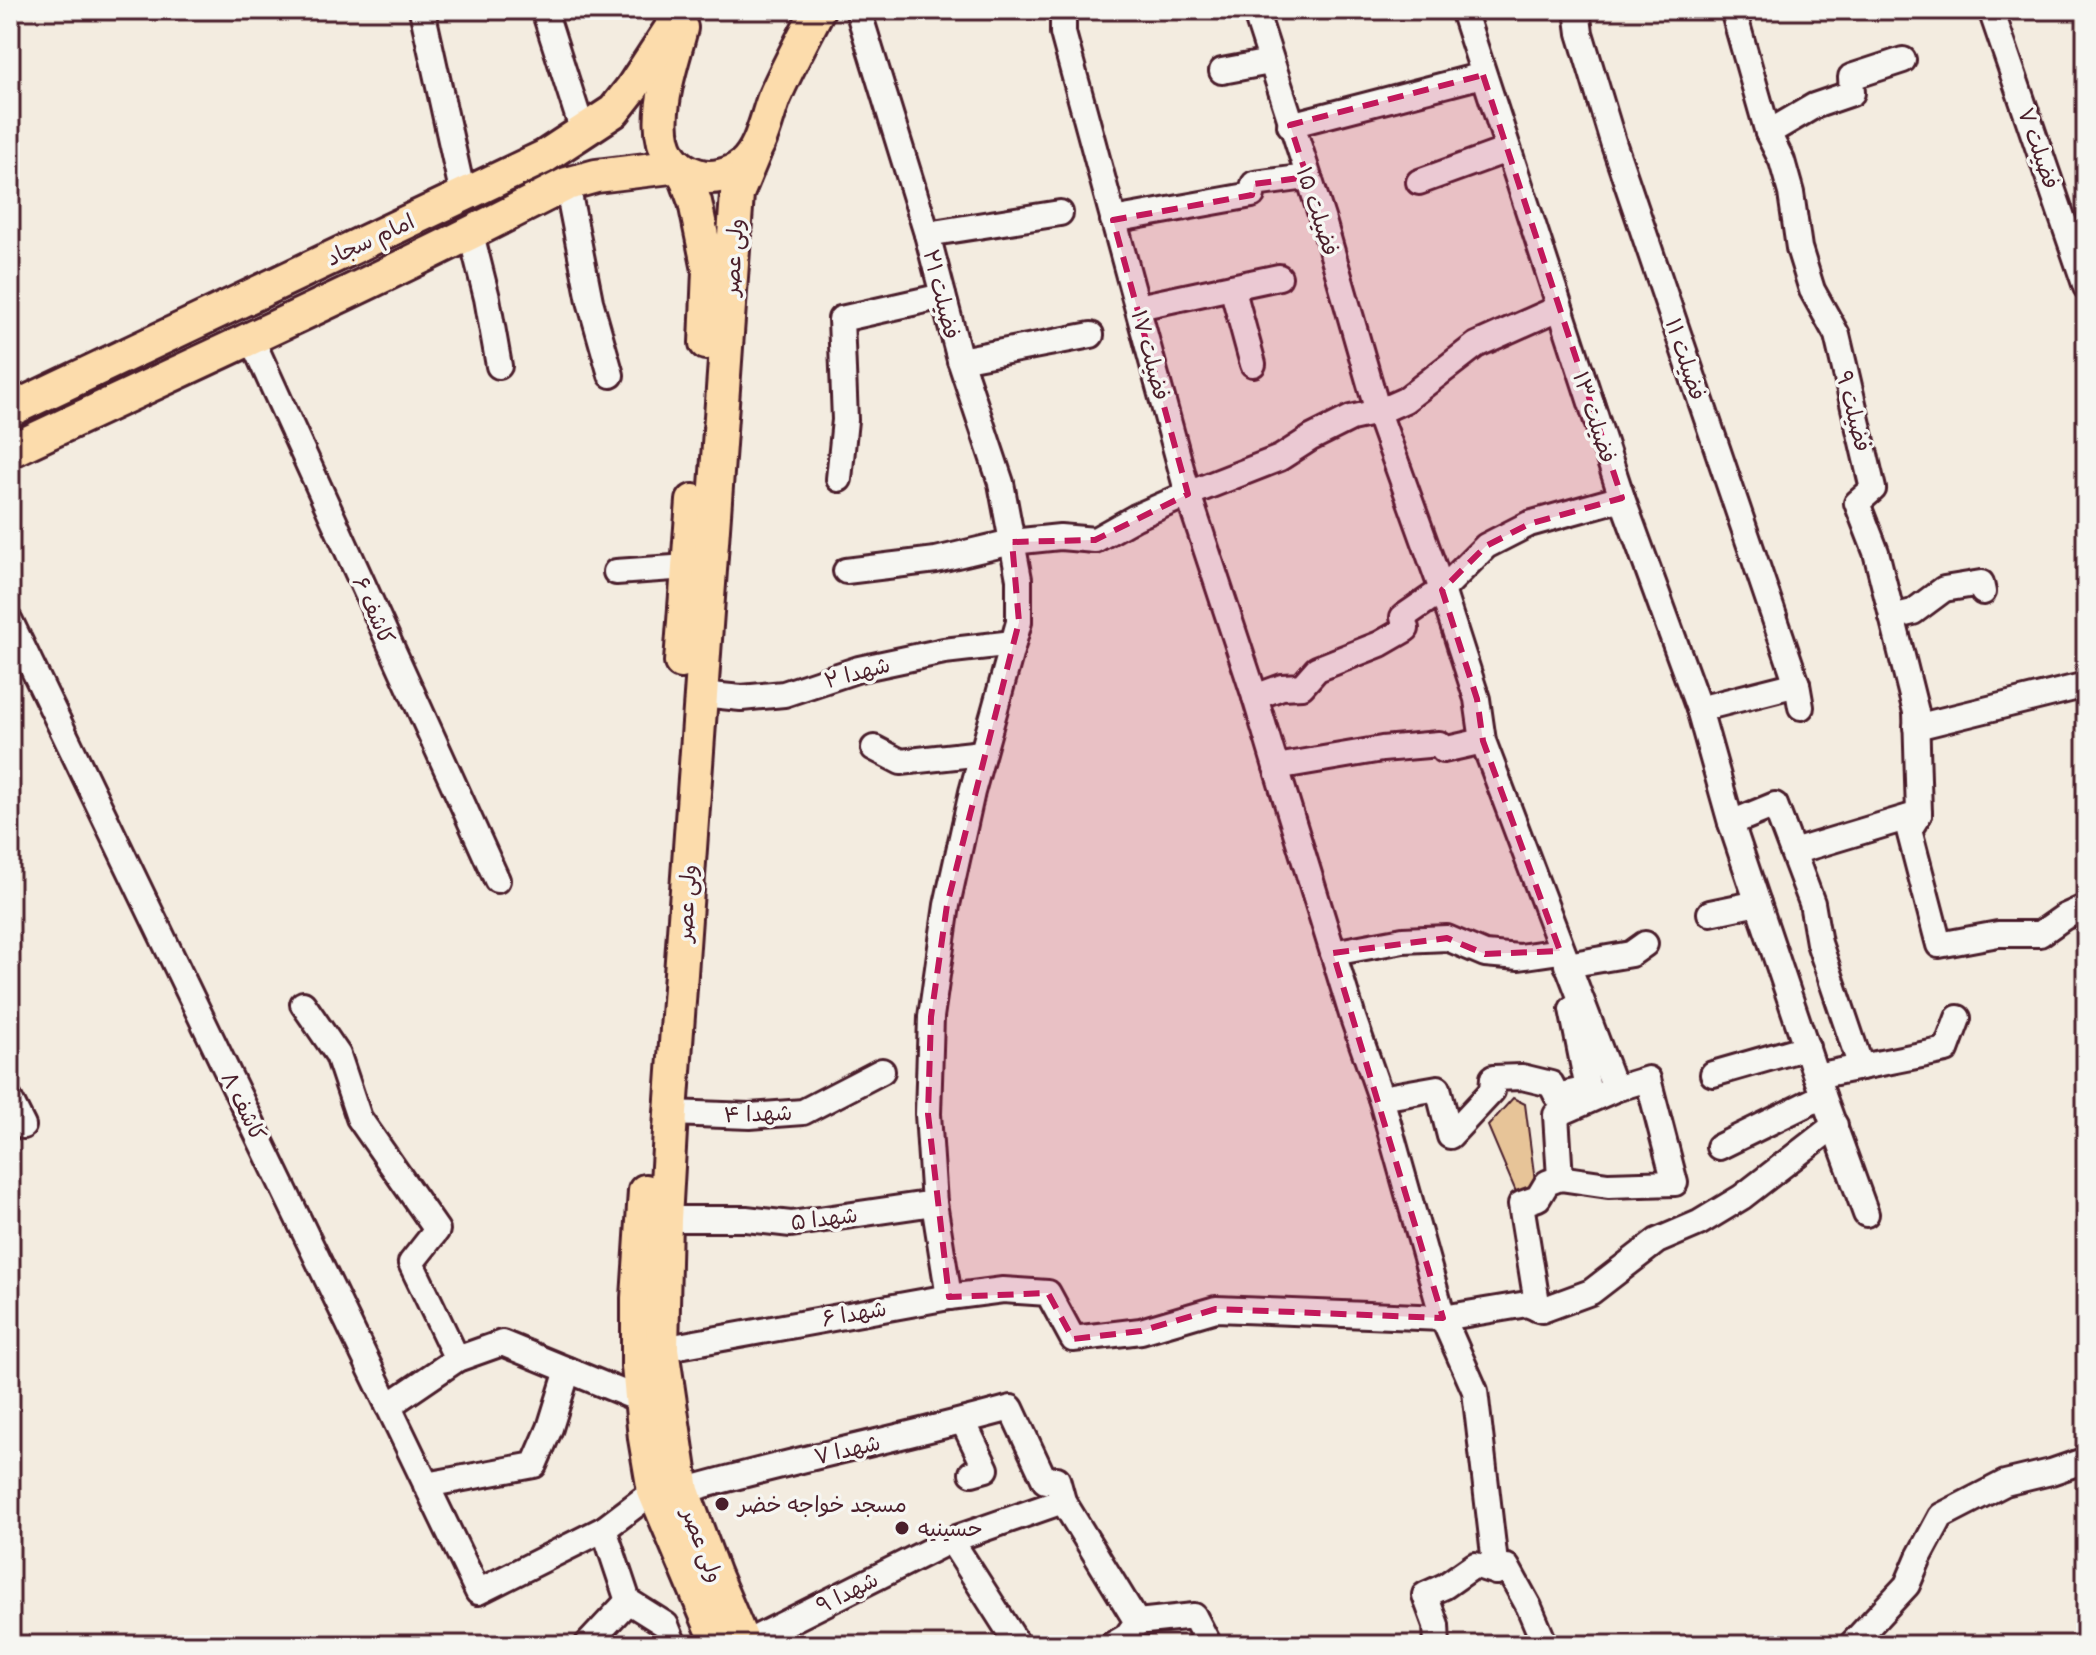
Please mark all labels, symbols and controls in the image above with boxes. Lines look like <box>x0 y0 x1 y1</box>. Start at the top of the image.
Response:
street label: فضیلت ۷ <box>2006 102 2071 194</box>
street label: فضیلت ۱۵ <box>1285 161 1350 261</box>
street label: امام سجاد <box>319 202 421 277</box>
street label: ولی عصر <box>711 217 756 299</box>
street label: فضیلت ۲۱ <box>912 245 972 343</box>
street label: فضیلت ۱۷ <box>1120 306 1181 405</box>
street label: فضیلت ۱۱ <box>1654 313 1717 405</box>
street label: فضیلت ۱۳ <box>1561 366 1628 468</box>
street label: فضیلت ۹ <box>1825 366 1882 456</box>
street label: کاشف ۶ <box>341 570 406 651</box>
street label: شهدا ۲ <box>820 645 894 700</box>
street label: ولی عصر <box>664 863 709 945</box>
street label: کاشف ۸ <box>210 1065 277 1148</box>
street label: شهدا ۴ <box>723 1093 793 1134</box>
street label: شهدا ۵ <box>788 1195 860 1242</box>
street label: شهدا ۶ <box>819 1289 890 1338</box>
street label: شهدا ۷ <box>810 1423 884 1476</box>
place label: مسجد خواجه خضر <box>736 1485 907 1524</box>
marker: مسجد خواجه خضر <box>713 1495 731 1513</box>
street label: ولی عصر <box>670 1500 735 1588</box>
place label: حسینیه <box>918 1509 983 1548</box>
marker: حسینیه <box>893 1519 911 1537</box>
street label: شهدا ۹ <box>809 1560 885 1625</box>

